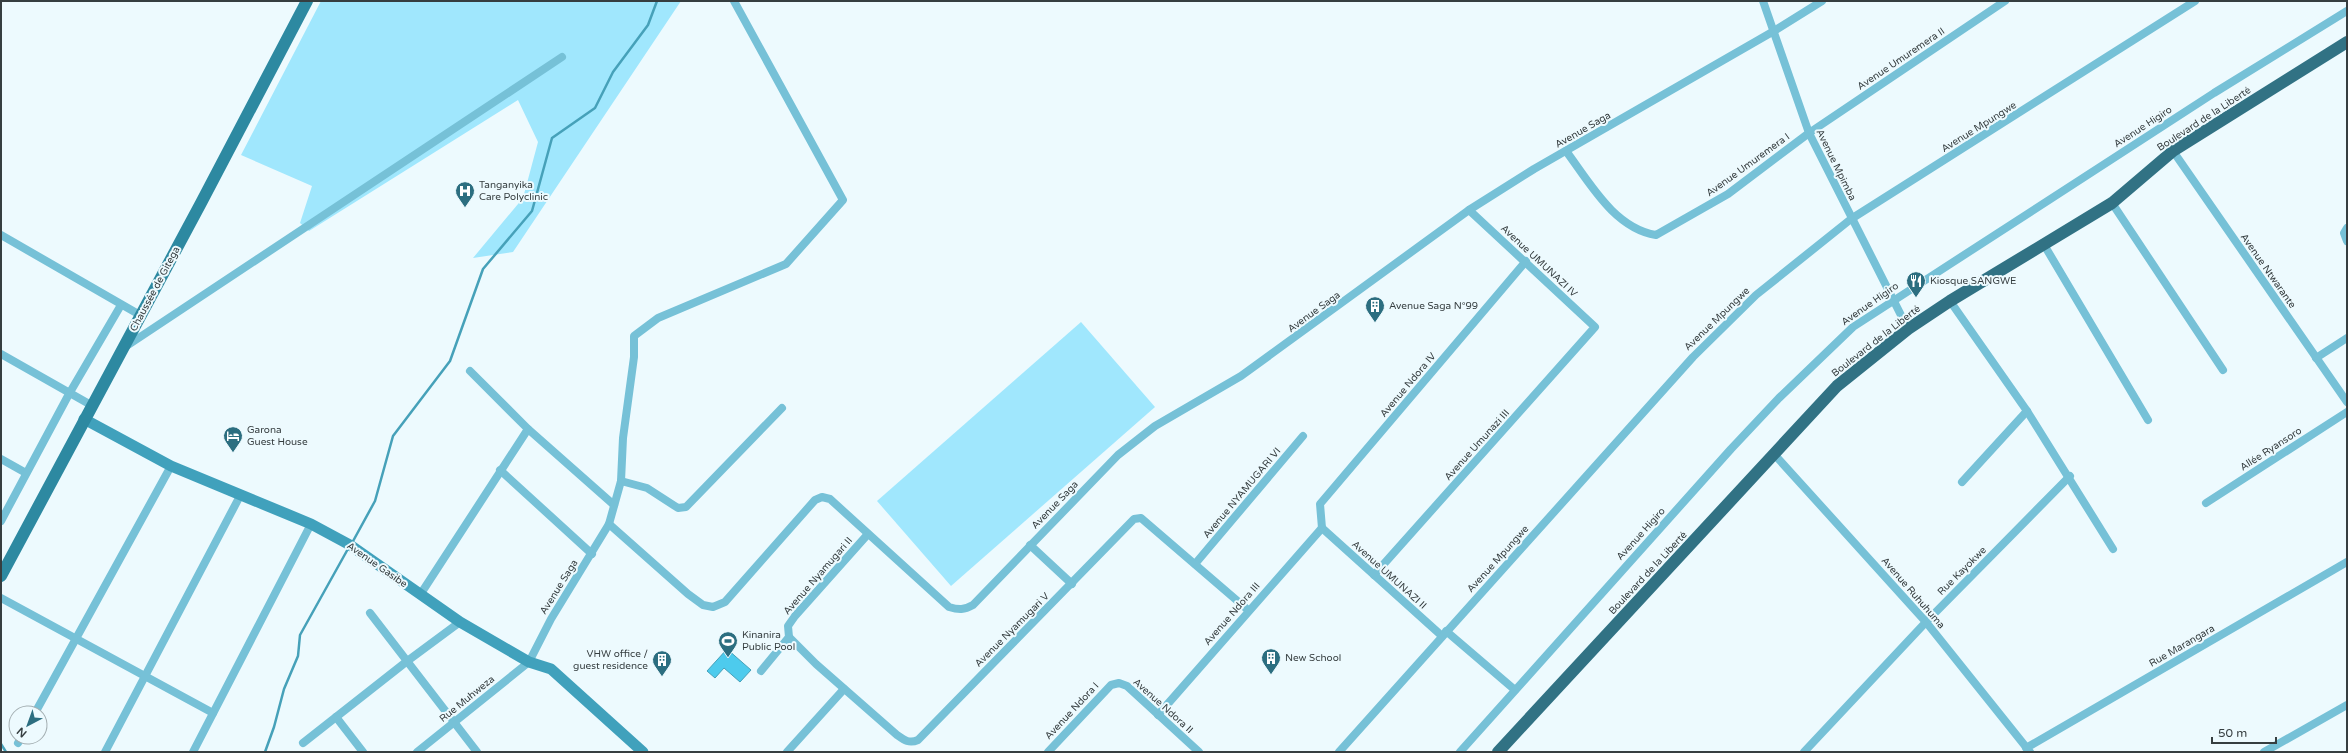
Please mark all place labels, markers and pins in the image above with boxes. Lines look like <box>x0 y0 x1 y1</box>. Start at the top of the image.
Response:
place label: Tanganyika Care Polyclinic <box>479 179 548 203</box>
hospital icon: Tanganyika Care Polyclinic <box>454 180 476 208</box>
restaurant icon: Kiosque SANGWE <box>1905 270 1927 298</box>
place label: Kiosque SANGWE <box>1930 275 2016 287</box>
building icon: Avenue Saga N°99 <box>1364 295 1386 323</box>
place label: Avenue Saga N°99 <box>1389 300 1478 312</box>
place label: Garona Guest House <box>247 424 308 448</box>
hotel icon: Garona Guest House <box>222 425 244 453</box>
place label: Kinanira Public Pool <box>742 629 795 653</box>
sports icon: Kinanira Public Pool <box>717 630 739 658</box>
building icon: New School <box>1260 647 1282 675</box>
place label: VHW office / guest residence <box>573 648 648 672</box>
building icon: VHW office / guest residence <box>651 649 673 677</box>
place label: New School <box>1285 652 1341 664</box>

